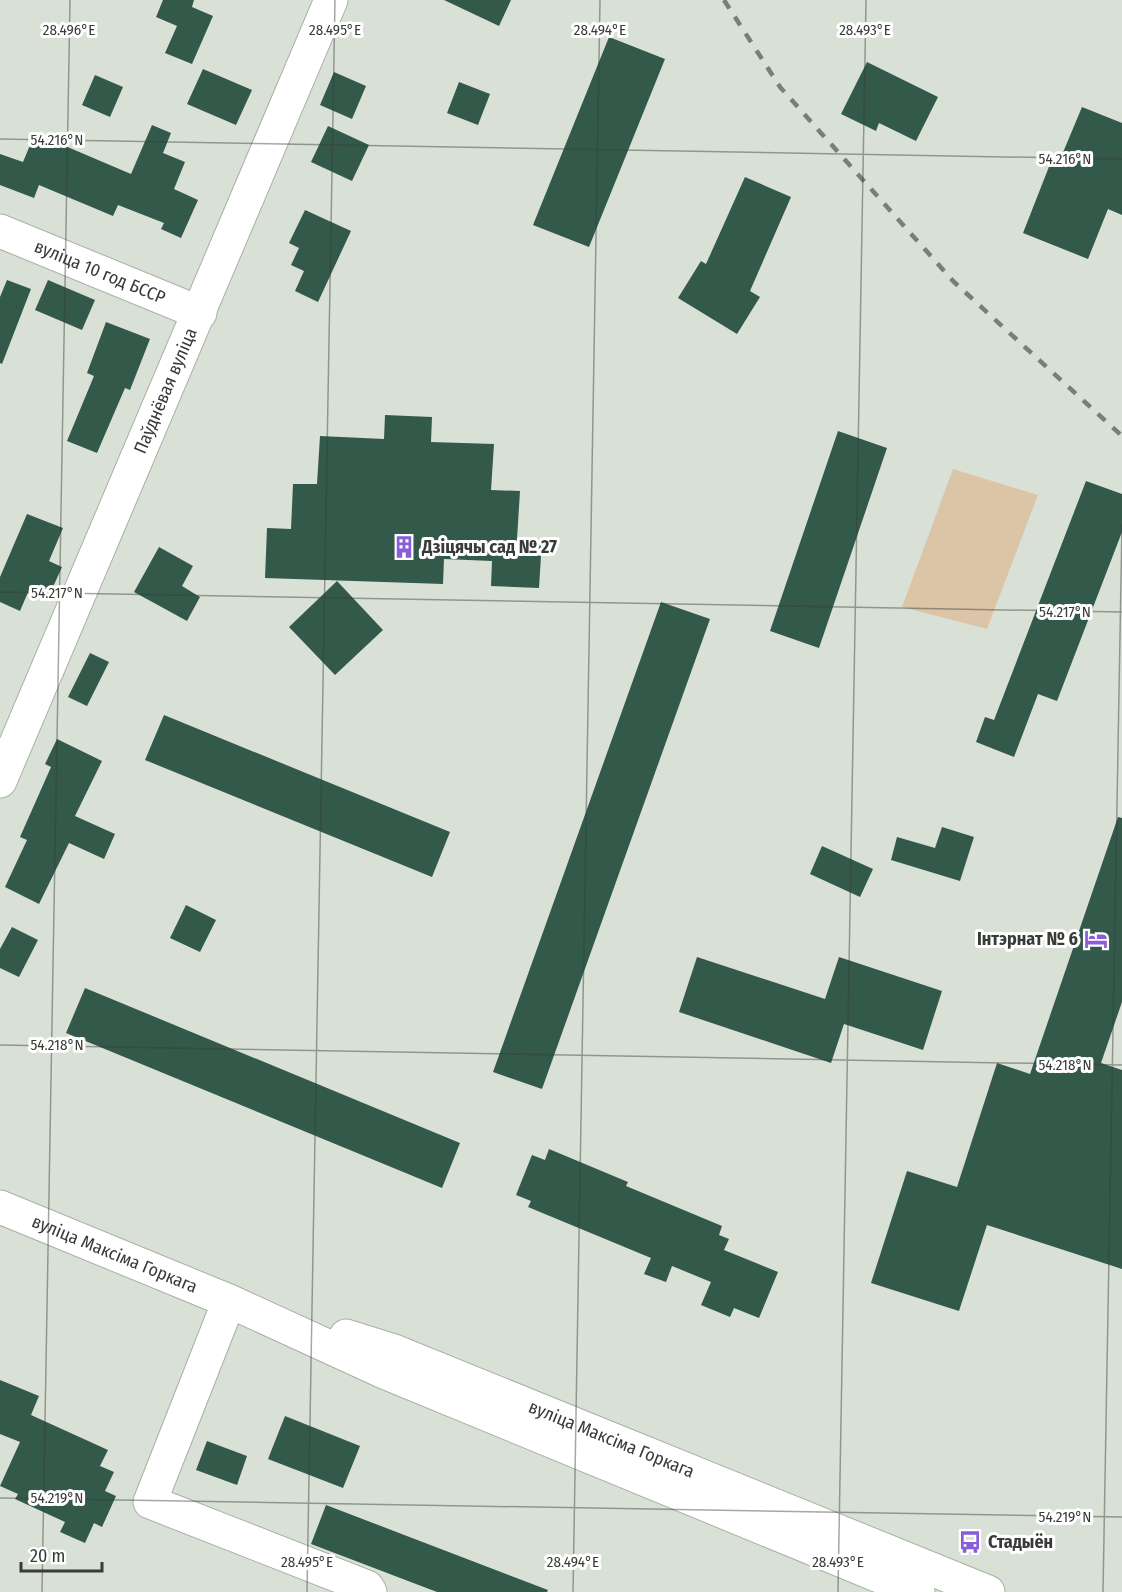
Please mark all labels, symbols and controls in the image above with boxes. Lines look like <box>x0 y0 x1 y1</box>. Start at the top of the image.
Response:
text: 28.496°E <box>43 21 95 39</box>
text: 28.495°E <box>309 21 361 39</box>
text: 28.494°E <box>574 21 626 39</box>
text: 28.493°E <box>839 21 891 39</box>
text: 54.216°N <box>31 131 83 149</box>
text: 54.216°N <box>1039 150 1091 168</box>
street label: вуліца 10 год БССР <box>31 235 169 309</box>
street label: Паўднёвая вуліца <box>129 324 202 457</box>
building icon: Дзіцячы сад № 27 <box>391 534 417 560</box>
place label: Дзіцячы сад № 27 <box>421 536 557 558</box>
text: 54.217°N <box>31 584 83 602</box>
text: 54.217°N <box>1039 603 1091 621</box>
hotel icon: Інтэрнат № 6 <box>1083 926 1109 952</box>
place label: Інтэрнат № 6 <box>977 928 1078 950</box>
text: 54.218°N <box>30 1036 84 1054</box>
text: 54.218°N <box>1038 1056 1092 1074</box>
street label: вуліца Максіма Горкага <box>29 1210 201 1298</box>
street label: вуліца Максіма Горкага <box>525 1396 698 1483</box>
text: 54.219°N <box>31 1489 83 1507</box>
text: 54.219°N <box>1039 1508 1091 1526</box>
bus stop icon: Стадыён <box>957 1529 983 1555</box>
place label: Стадыён <box>988 1531 1053 1553</box>
scale bar <box>21 1535 102 1573</box>
text: 20 m <box>30 1545 65 1567</box>
text: 28.495°E <box>281 1553 333 1571</box>
text: 28.494°E <box>547 1553 599 1571</box>
text: 28.493°E <box>812 1553 864 1571</box>

